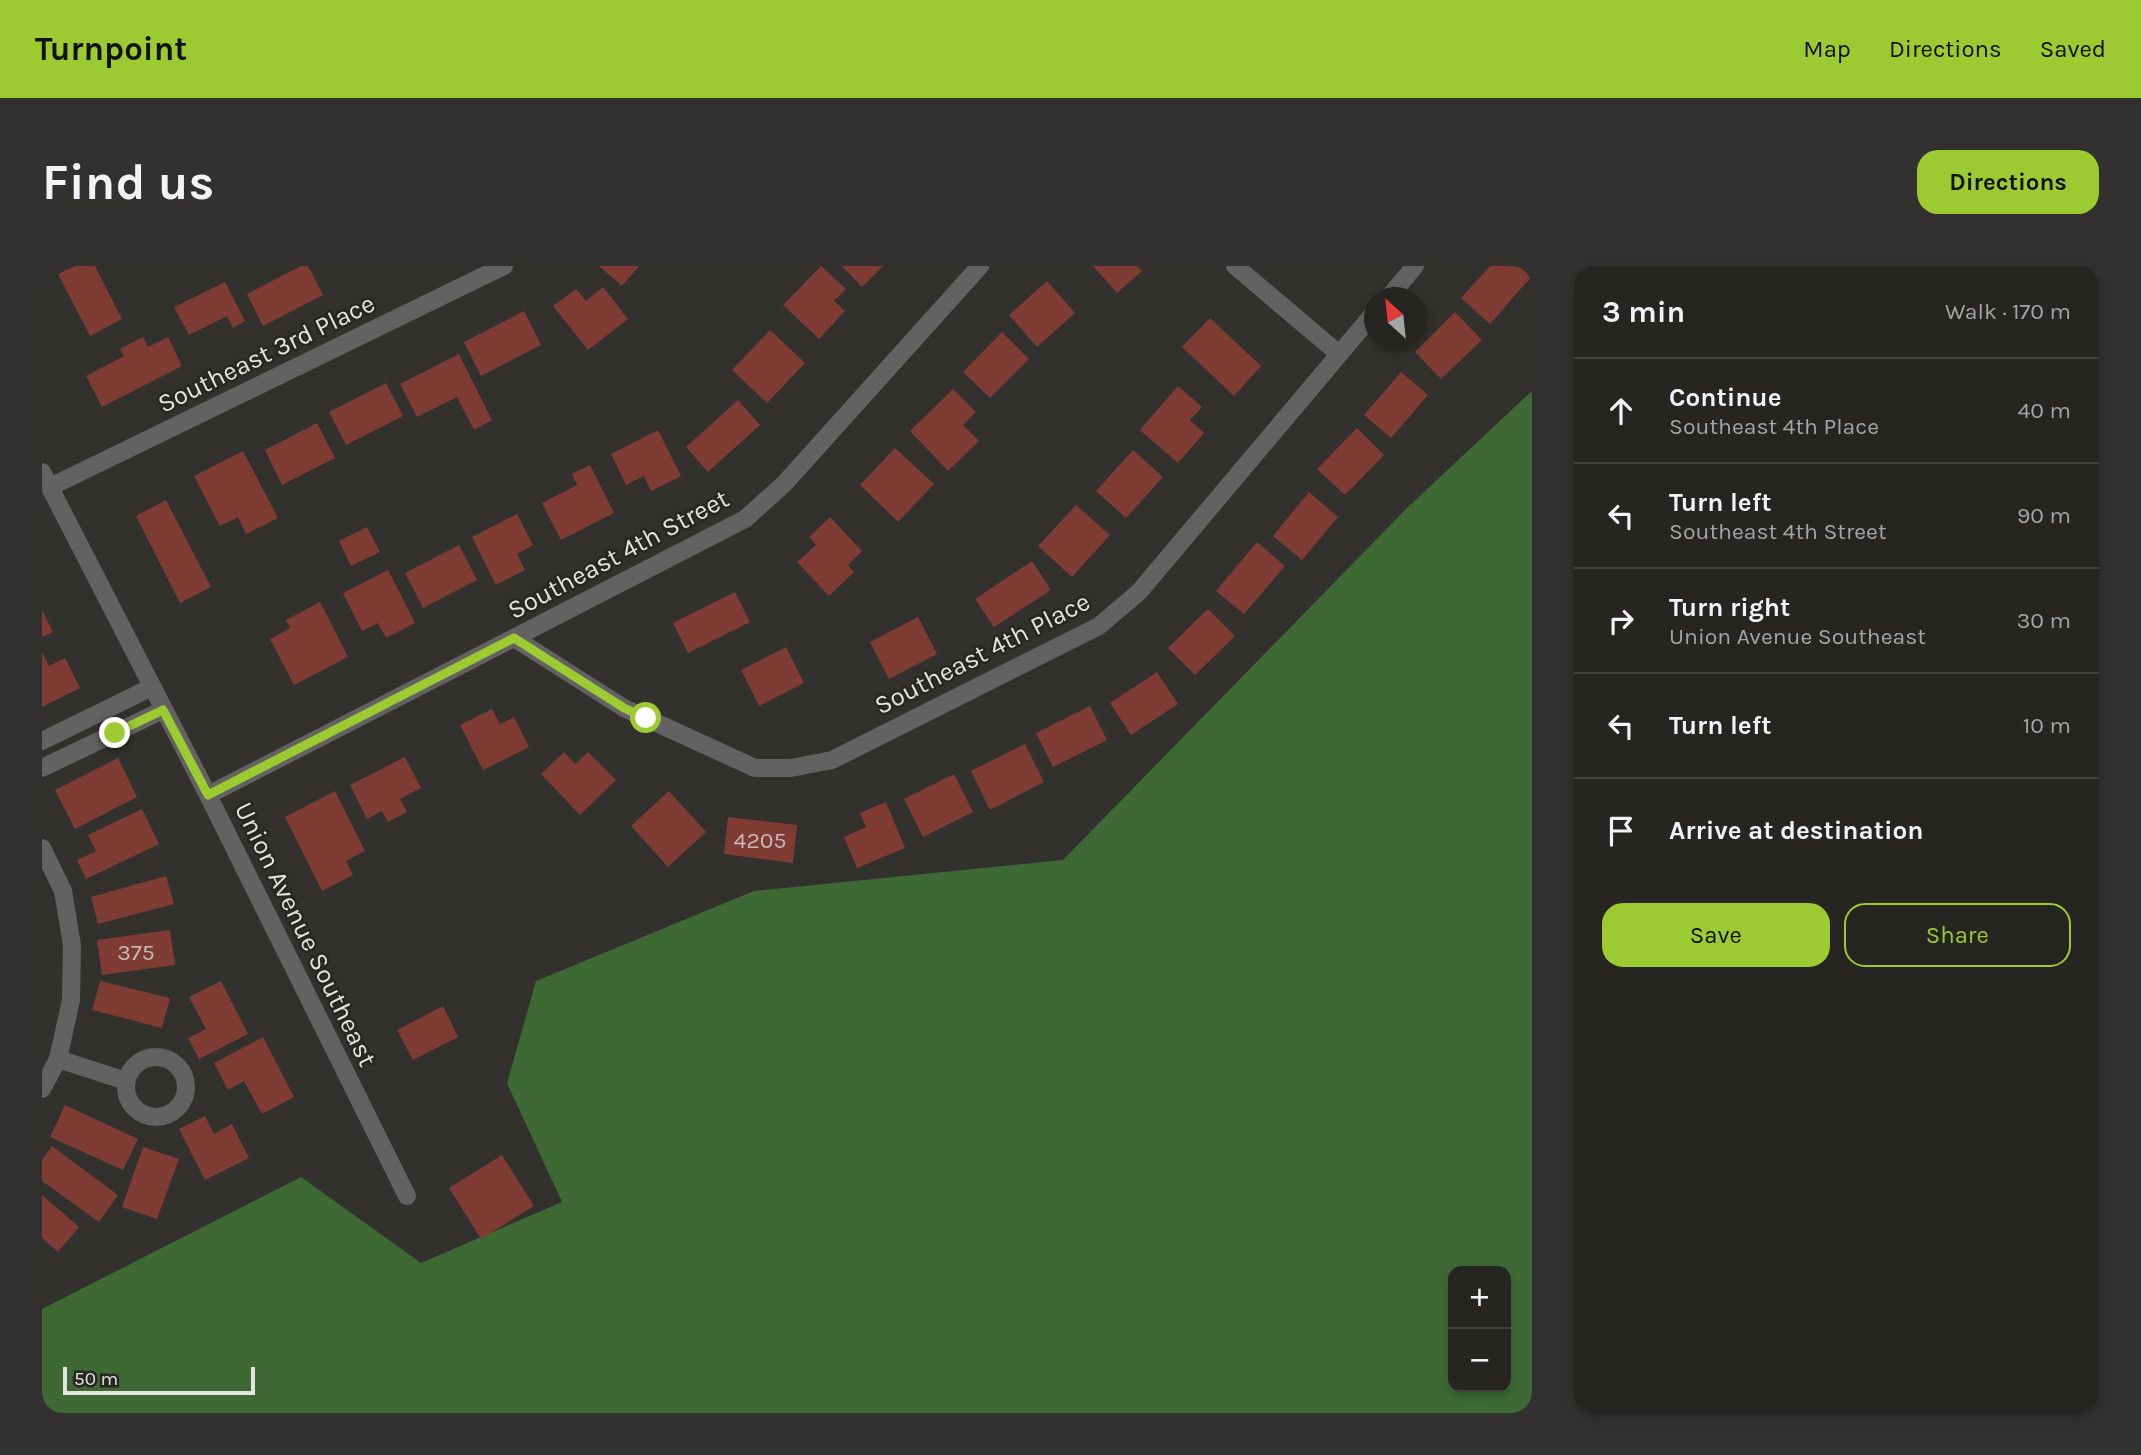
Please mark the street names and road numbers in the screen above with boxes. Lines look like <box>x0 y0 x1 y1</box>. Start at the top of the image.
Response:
street label: Southeast 3rd Place <box>153 287 380 419</box>
street label: Southeast 4th Street <box>502 483 734 626</box>
street label: Southeast 4th Place <box>869 586 1095 721</box>
street label: Union Avenue Southeast <box>228 797 383 1072</box>

